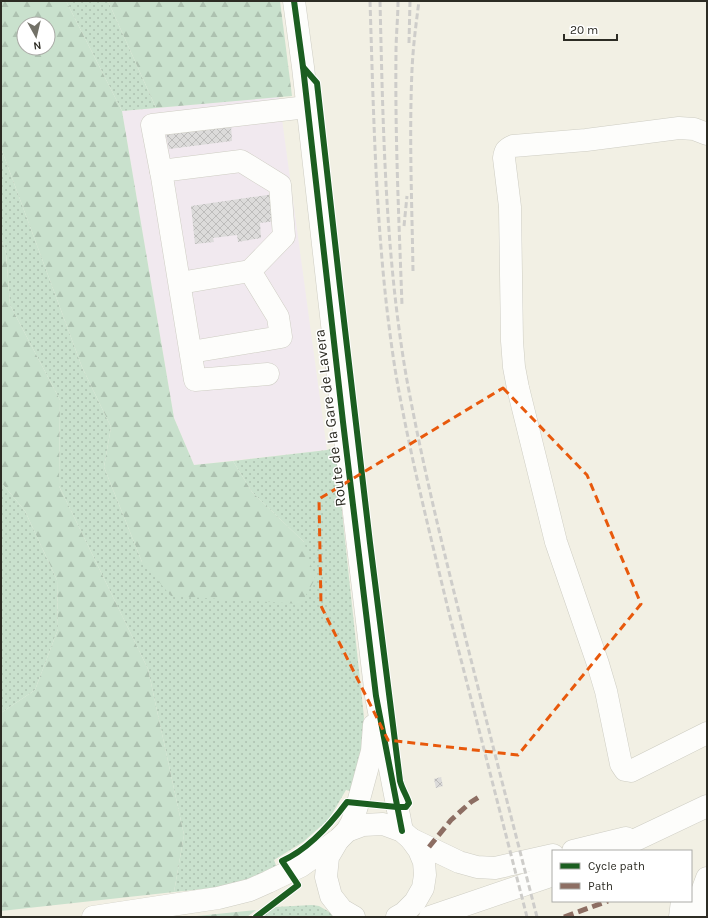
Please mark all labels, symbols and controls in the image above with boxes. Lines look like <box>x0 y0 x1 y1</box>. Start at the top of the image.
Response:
north arrow <box>16 16 56 56</box>
scale bar <box>564 16 617 42</box>
text: 20 m <box>570 23 598 37</box>
text: N <box>33 38 42 52</box>
street label: Route de la Gare de Lavera <box>310 328 350 508</box>
legend <box>552 850 692 902</box>
text: Cycle path <box>588 859 645 873</box>
text: Path <box>588 879 613 893</box>

